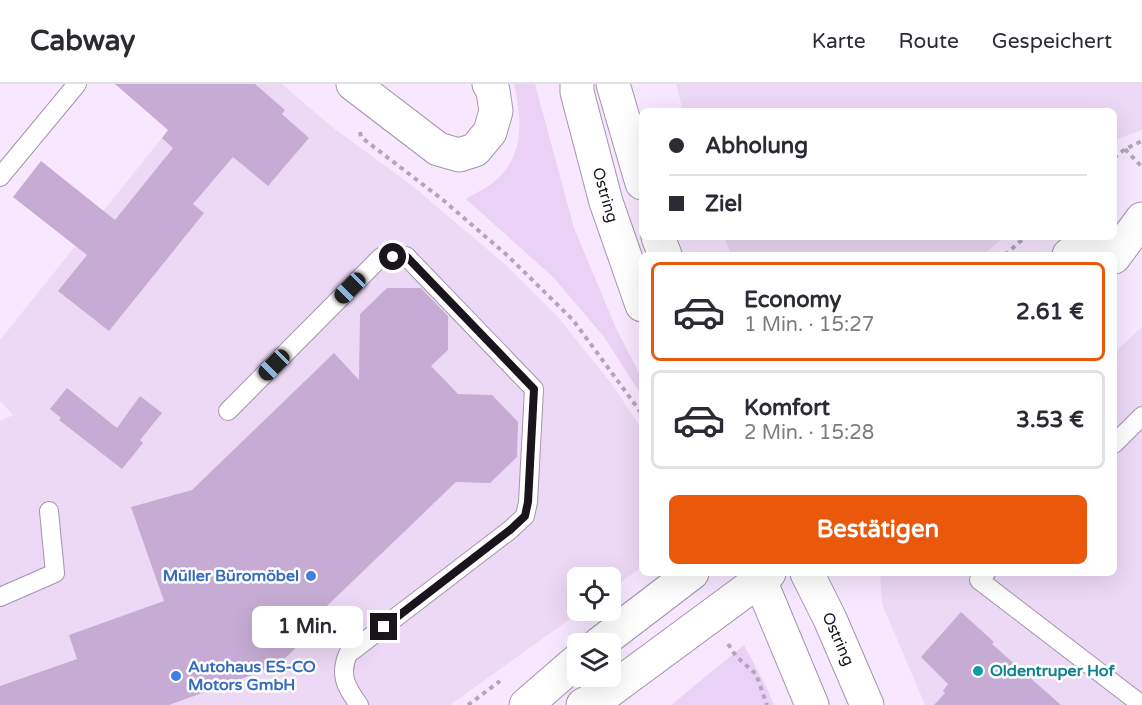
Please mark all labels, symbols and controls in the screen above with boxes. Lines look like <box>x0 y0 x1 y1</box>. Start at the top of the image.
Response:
text: Cabway <box>30 24 135 58</box>
text: Karte <box>812 29 866 54</box>
text: Route <box>899 29 959 54</box>
text: Gespeichert <box>992 29 1112 54</box>
text: Abholung <box>705 133 808 159</box>
street label: Ostring <box>588 165 622 225</box>
text: Ziel <box>705 191 742 217</box>
route start <box>379 243 406 270</box>
car <box>331 269 369 307</box>
icon: car <box>672 285 726 339</box>
text: Economy <box>744 287 841 313</box>
text: 2.61 € <box>1016 299 1084 325</box>
text: 1 Min. · 15:27 <box>744 313 874 337</box>
car <box>255 346 293 384</box>
icon: car <box>672 393 726 447</box>
text: Komfort <box>744 395 830 421</box>
text: 3.53 € <box>1016 407 1084 433</box>
text: 2 Min. · 15:28 <box>744 421 874 445</box>
button: Bestätigen <box>669 495 1087 564</box>
place label: Müller Büromöbel <box>163 566 299 586</box>
map controls <box>567 567 621 687</box>
button: locate <box>567 567 621 621</box>
marker: Müller Büromöbel <box>304 569 318 583</box>
callout: 1 Min. <box>252 606 363 648</box>
street label: Ostring <box>817 609 859 669</box>
route end <box>370 613 397 640</box>
text: 1 Min. <box>278 615 337 639</box>
button: layers <box>567 633 621 687</box>
place label: Autohaus ES-CO Motors GmbH <box>188 657 316 695</box>
place label: Oldentruper Hof <box>990 661 1115 681</box>
marker: Oldentruper Hof <box>971 664 985 678</box>
marker: Autohaus ES-CO Motors GmbH <box>169 669 183 683</box>

